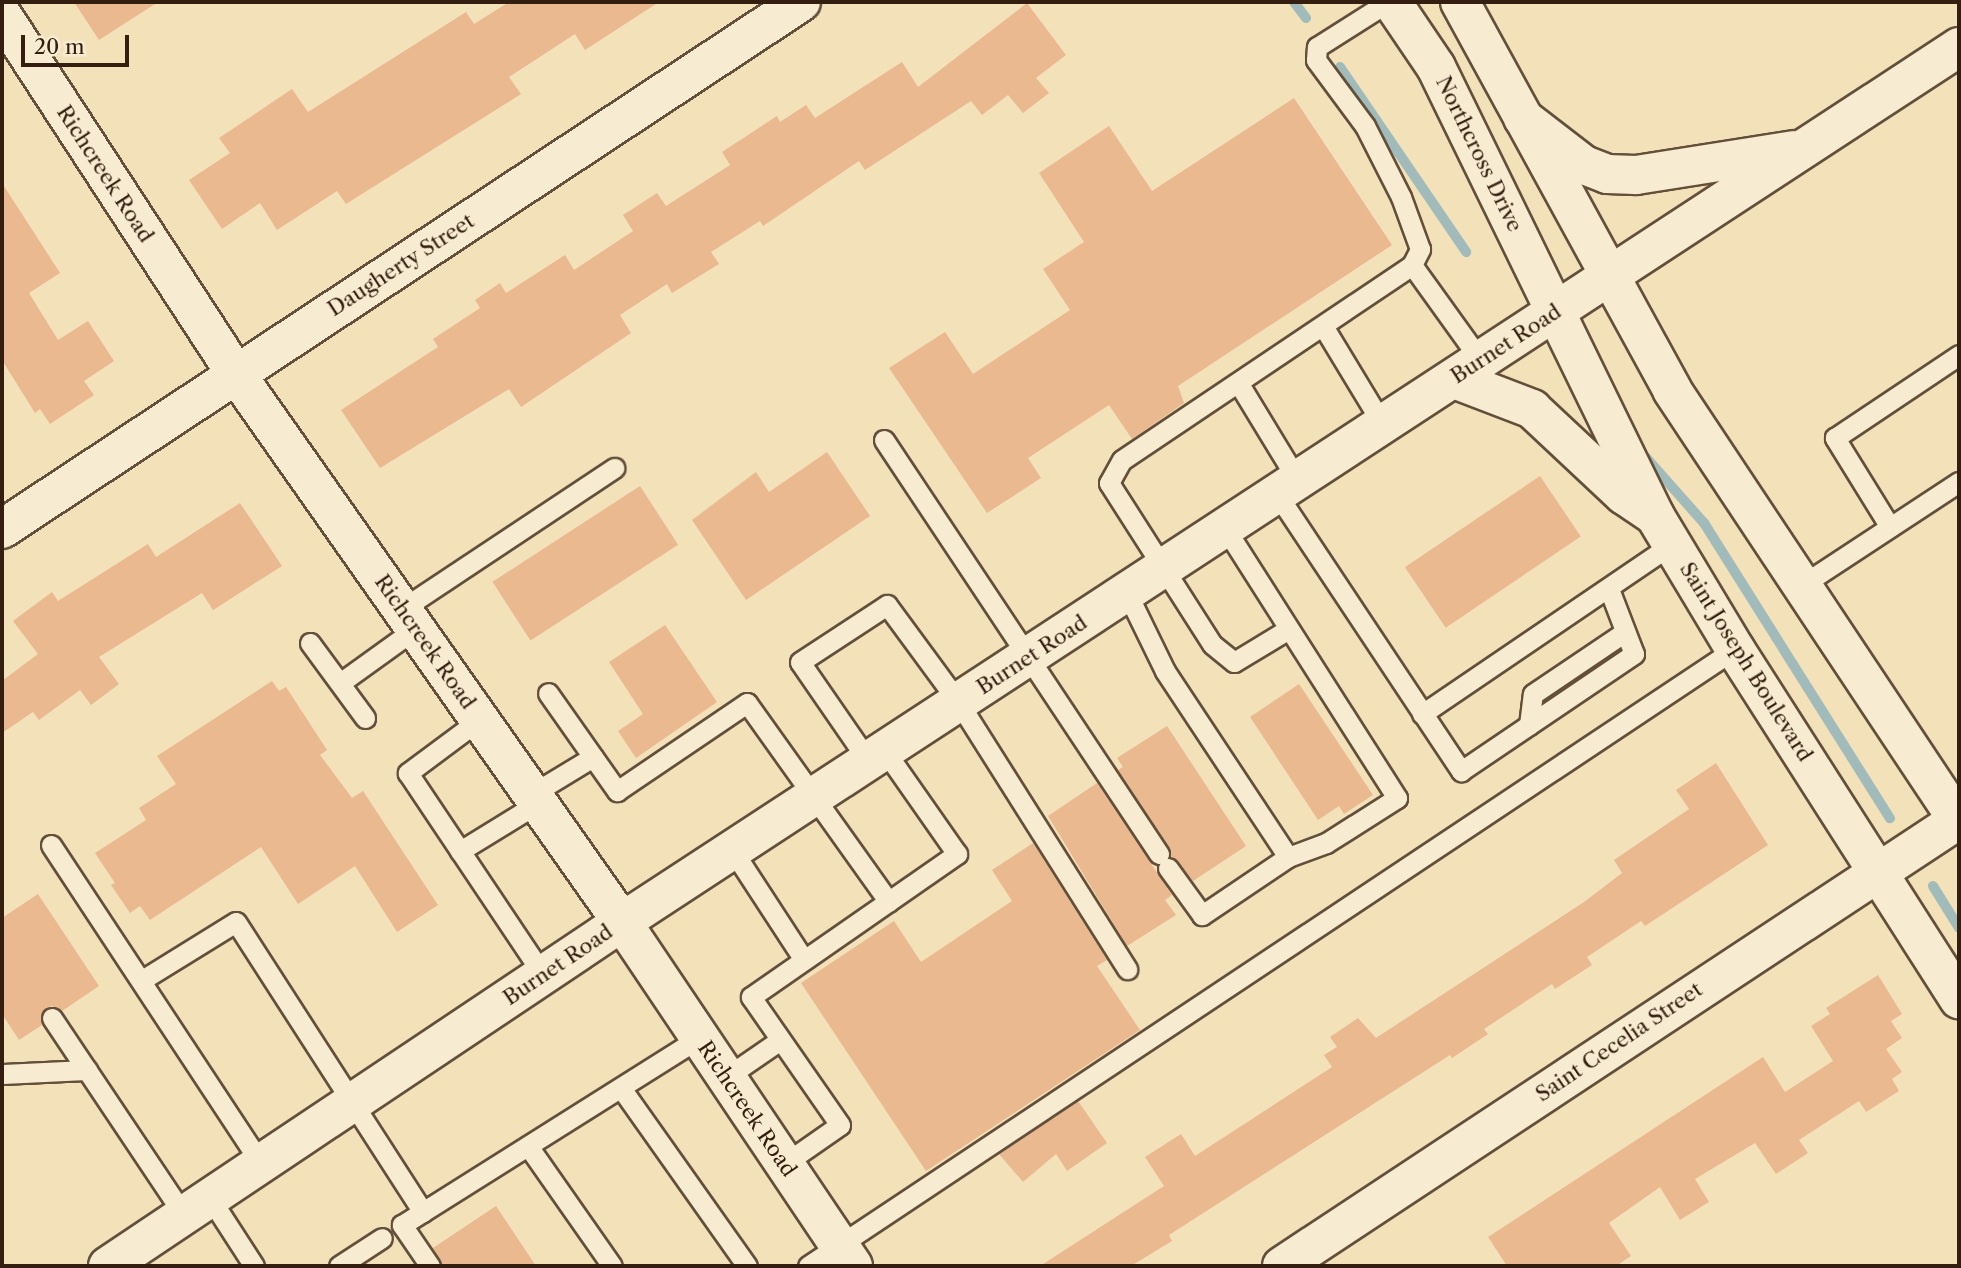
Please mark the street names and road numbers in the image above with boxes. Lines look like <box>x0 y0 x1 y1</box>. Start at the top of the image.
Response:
street label: Northcross Drive <box>1430 72 1528 236</box>
street label: Richcreek Road <box>51 101 159 247</box>
street label: Daugherty Street <box>323 208 479 322</box>
street label: Burnet Road <box>1446 299 1566 389</box>
street label: Saint Joseph Boulevard <box>1674 558 1818 766</box>
street label: Richcreek Road <box>369 570 481 714</box>
street label: Burnet Road <box>972 610 1092 700</box>
street label: Burnet Road <box>499 919 617 1011</box>
street label: Saint Cecelia Street <box>1531 977 1707 1107</box>
street label: Richcreek Road <box>692 1036 802 1182</box>

